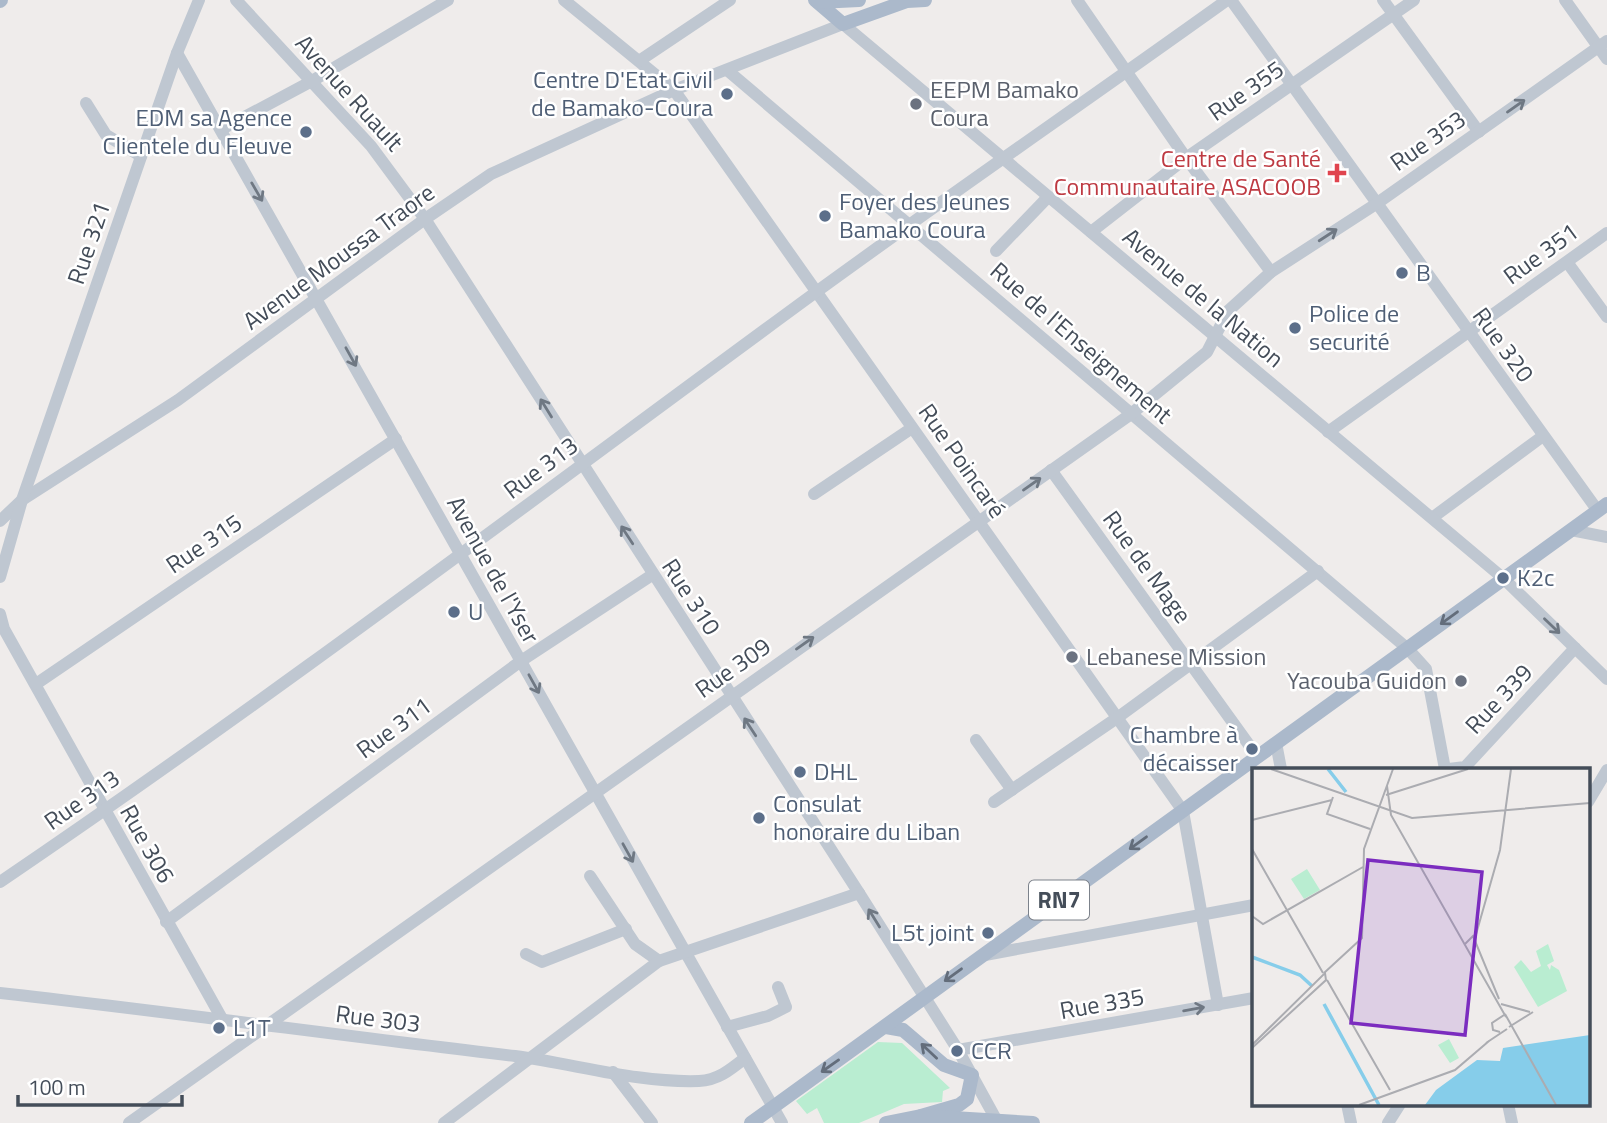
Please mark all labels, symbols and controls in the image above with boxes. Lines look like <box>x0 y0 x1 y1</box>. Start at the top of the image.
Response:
street label: Avenue Ruault <box>287 26 413 159</box>
street label: Rue 355 <box>1200 51 1291 129</box>
place label: Centre D'Etat Civil de Bamako-Coura <box>531 61 713 125</box>
place label: EEPM Bamako Coura <box>930 71 1079 135</box>
marker: Centre D'Etat Civil de Bamako-Coura <box>719 86 735 102</box>
marker: EEPM Bamako Coura <box>908 96 924 112</box>
place label: EDM sa Agence Clientele du Fleuve <box>103 99 292 163</box>
one-way arrow <box>1506 99 1525 113</box>
street label: Rue 353 <box>1382 101 1473 179</box>
marker: EDM sa Agence Clientele du Fleuve <box>298 124 314 140</box>
place label: Centre de Santé Communautaire ASACOOB <box>1054 140 1321 204</box>
marker: Centre de Santé Communautaire ASACOOB <box>1327 163 1347 183</box>
street label: Avenue Moussa Traore <box>235 174 442 338</box>
one-way arrow <box>250 181 264 201</box>
place label: Foyer des Jeunes Bamako Coura <box>839 183 1010 247</box>
street label: Rue 321 <box>57 197 119 289</box>
marker: Foyer des Jeunes Bamako Coura <box>817 208 833 224</box>
street label: Rue 351 <box>1495 214 1585 293</box>
street label: Avenue de la Nation <box>1115 219 1292 376</box>
one-way arrow <box>1318 228 1337 242</box>
street label: Rue de l'Enseignement <box>983 253 1181 432</box>
place label: B <box>1416 254 1431 290</box>
marker: B <box>1394 265 1410 281</box>
place label: Police de securité <box>1309 295 1399 359</box>
street label: Rue 320 <box>1464 299 1543 389</box>
marker: Police de securité <box>1287 320 1303 336</box>
one-way arrow <box>344 347 358 367</box>
street label: Rue Poincaré <box>910 396 1016 525</box>
one-way arrow <box>538 399 552 419</box>
street label: Rue 313 <box>496 427 585 507</box>
one-way arrow <box>1022 477 1041 491</box>
street label: Avenue de l'Yser <box>438 489 549 650</box>
street label: Rue de Mage <box>1095 503 1201 630</box>
street label: Rue 315 <box>158 504 249 582</box>
one-way arrow <box>619 526 633 546</box>
street label: Rue 310 <box>654 551 730 642</box>
place label: K2c <box>1517 559 1555 595</box>
marker: K2c <box>1495 570 1511 586</box>
place label: U <box>468 593 483 629</box>
marker: U <box>446 604 462 620</box>
one-way arrow <box>1440 611 1458 626</box>
one-way arrow <box>1543 617 1560 634</box>
street label: Rue 309 <box>687 628 778 706</box>
one-way arrow <box>795 636 814 650</box>
place label: Lebanese Mission <box>1086 638 1266 674</box>
marker: Lebanese Mission <box>1064 649 1080 665</box>
street label: Rue 339 <box>1456 655 1540 742</box>
place label: Yacouba Guidon <box>1287 662 1447 698</box>
one-way arrow <box>528 673 541 694</box>
marker: Yacouba Guidon <box>1453 673 1469 689</box>
street label: Rue 311 <box>348 688 438 767</box>
place label: Chambre à décaisser <box>1130 716 1238 780</box>
one-way arrow <box>743 718 757 738</box>
marker: Chambre à décaisser <box>1244 741 1260 757</box>
place label: DHL <box>814 753 858 789</box>
street label: Rue 313 <box>36 760 127 838</box>
marker: DHL <box>792 764 808 780</box>
inset map <box>1252 768 1590 1106</box>
place label: Consulat honoraire du Liban <box>773 785 960 849</box>
street label: Rue 306 <box>111 798 184 889</box>
marker: Consulat honoraire du Liban <box>751 810 767 826</box>
one-way arrow <box>1129 836 1148 850</box>
one-way arrow <box>622 842 635 863</box>
road number: RN7 <box>1029 880 1089 920</box>
one-way arrow <box>867 909 882 928</box>
place label: L5t joint <box>891 914 975 950</box>
marker: L5t joint <box>980 925 996 941</box>
one-way arrow <box>944 968 963 983</box>
street label: Rue 335 <box>1057 978 1147 1028</box>
street label: Rue 303 <box>334 995 423 1041</box>
one-way arrow <box>1182 1002 1205 1015</box>
place label: L1T <box>233 1009 271 1045</box>
marker: L1T <box>211 1020 227 1036</box>
place label: CCR <box>971 1032 1012 1068</box>
one-way arrow <box>921 1042 938 1059</box>
marker: CCR <box>949 1043 965 1059</box>
one-way arrow <box>821 1059 840 1074</box>
scale bar <box>18 1064 182 1108</box>
text: 100 m <box>28 1071 85 1103</box>

